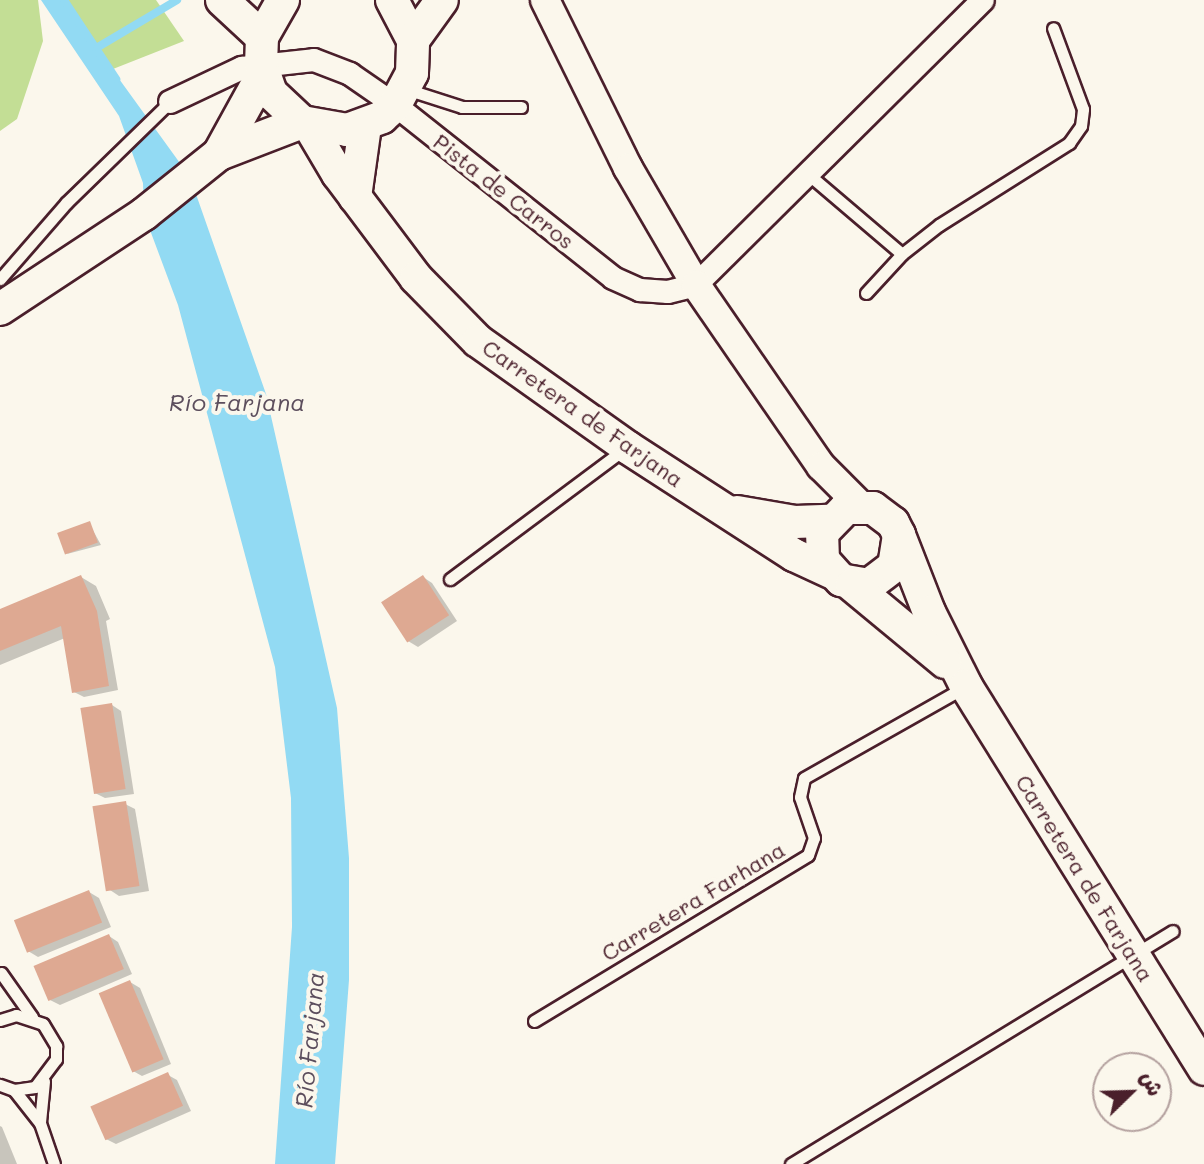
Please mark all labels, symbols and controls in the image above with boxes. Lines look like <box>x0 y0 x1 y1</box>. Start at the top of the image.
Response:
street label: Pista de Carros <box>428 128 580 254</box>
street label: Carretera de Farjana <box>478 334 688 492</box>
water label: Río Farjana <box>169 388 305 416</box>
street label: Carretera de Farjana <box>1011 770 1159 986</box>
street label: Carretera Farhana <box>597 836 789 966</box>
water label: Río Farjana <box>289 971 329 1109</box>
north arrow <box>1092 1052 1172 1132</box>
text: ش <box>1135 1066 1171 1100</box>

